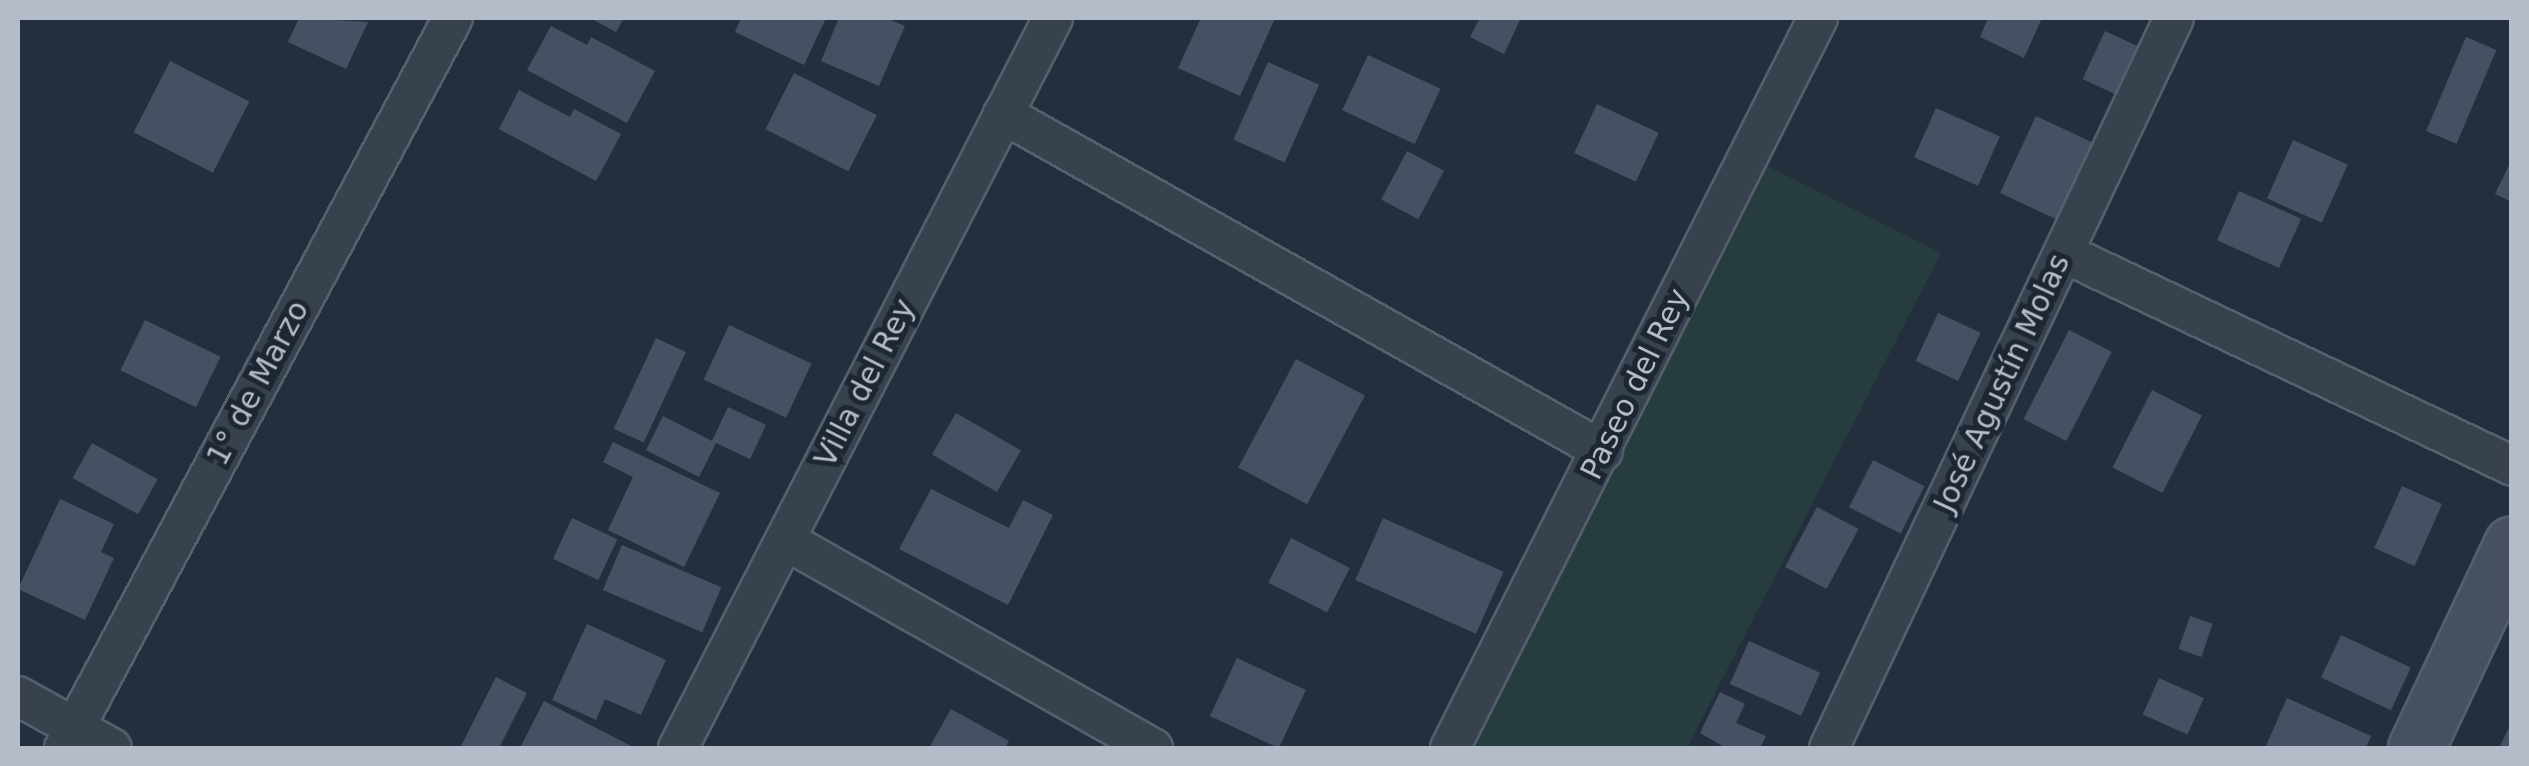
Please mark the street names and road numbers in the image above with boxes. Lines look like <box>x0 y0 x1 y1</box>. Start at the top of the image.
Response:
street label: José Agustín Molas <box>1926 248 2078 518</box>
street label: Paseo del Rey <box>1573 283 1697 485</box>
street label: Villa del Rey <box>807 293 923 473</box>
street label: 1° de Marzo <box>200 294 316 472</box>

